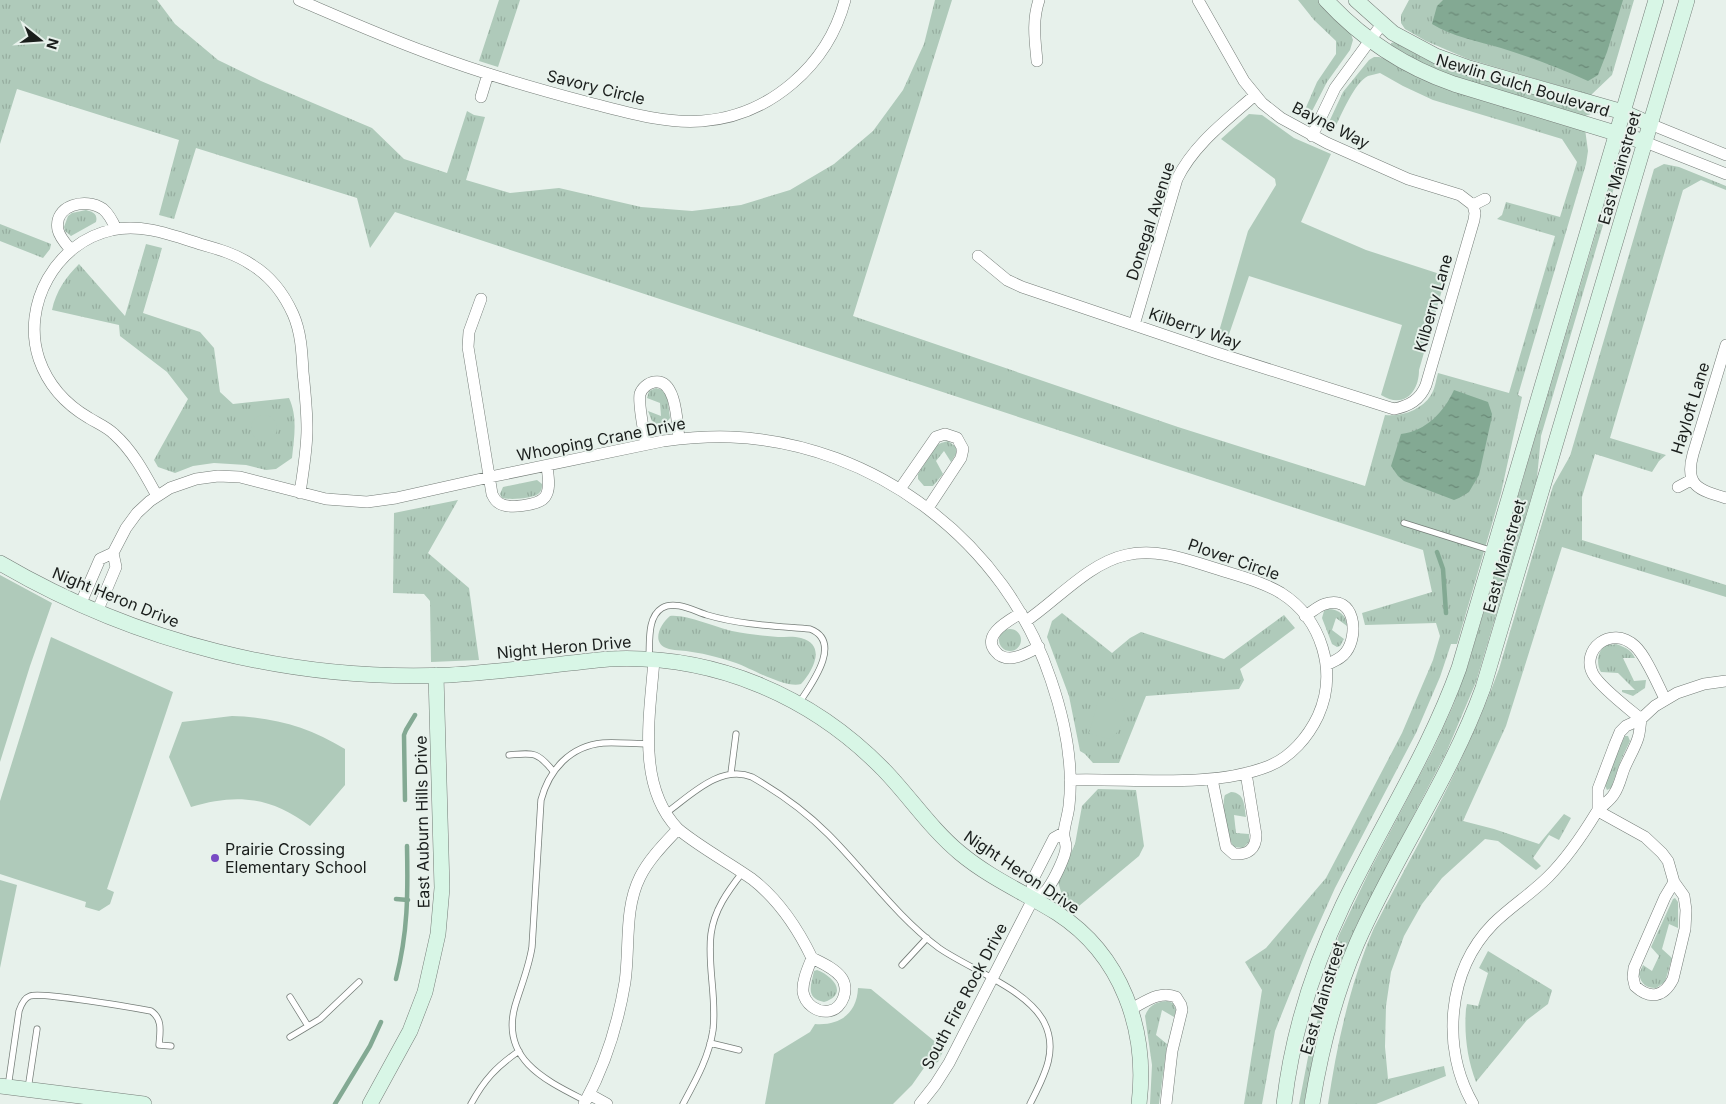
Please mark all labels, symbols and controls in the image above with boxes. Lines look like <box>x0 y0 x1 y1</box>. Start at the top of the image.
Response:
north arrow <box>15 15 65 65</box>
text: N <box>43 36 63 52</box>
street label: Newlin Gulch Boulevard <box>1434 49 1612 121</box>
street label: Savory Circle <box>545 65 647 109</box>
street label: Bayne Way <box>1289 97 1373 153</box>
street label: East Mainstreet <box>1593 109 1645 227</box>
street label: Donegal Avenue <box>1121 159 1179 283</box>
street label: Kilberry Lane <box>1410 252 1456 354</box>
street label: Kilberry Way <box>1146 303 1244 353</box>
street label: Hayloft Lane <box>1667 360 1713 456</box>
street label: Whooping Crane Drive <box>515 413 687 465</box>
street label: East Mainstreet <box>1478 497 1530 615</box>
street label: Plover Circle <box>1186 534 1282 584</box>
street label: Night Heron Drive <box>50 562 182 632</box>
street label: Night Heron Drive <box>496 631 632 663</box>
street label: East Auburn Hills Drive <box>410 735 434 909</box>
street label: Night Heron Drive <box>960 826 1084 918</box>
place label: Prairie Crossing Elementary School <box>225 839 367 877</box>
marker: Prairie Crossing Elementary School <box>209 852 221 864</box>
street label: South Fire Rock Drive <box>917 919 1011 1073</box>
street label: East Mainstreet <box>1295 939 1349 1057</box>

